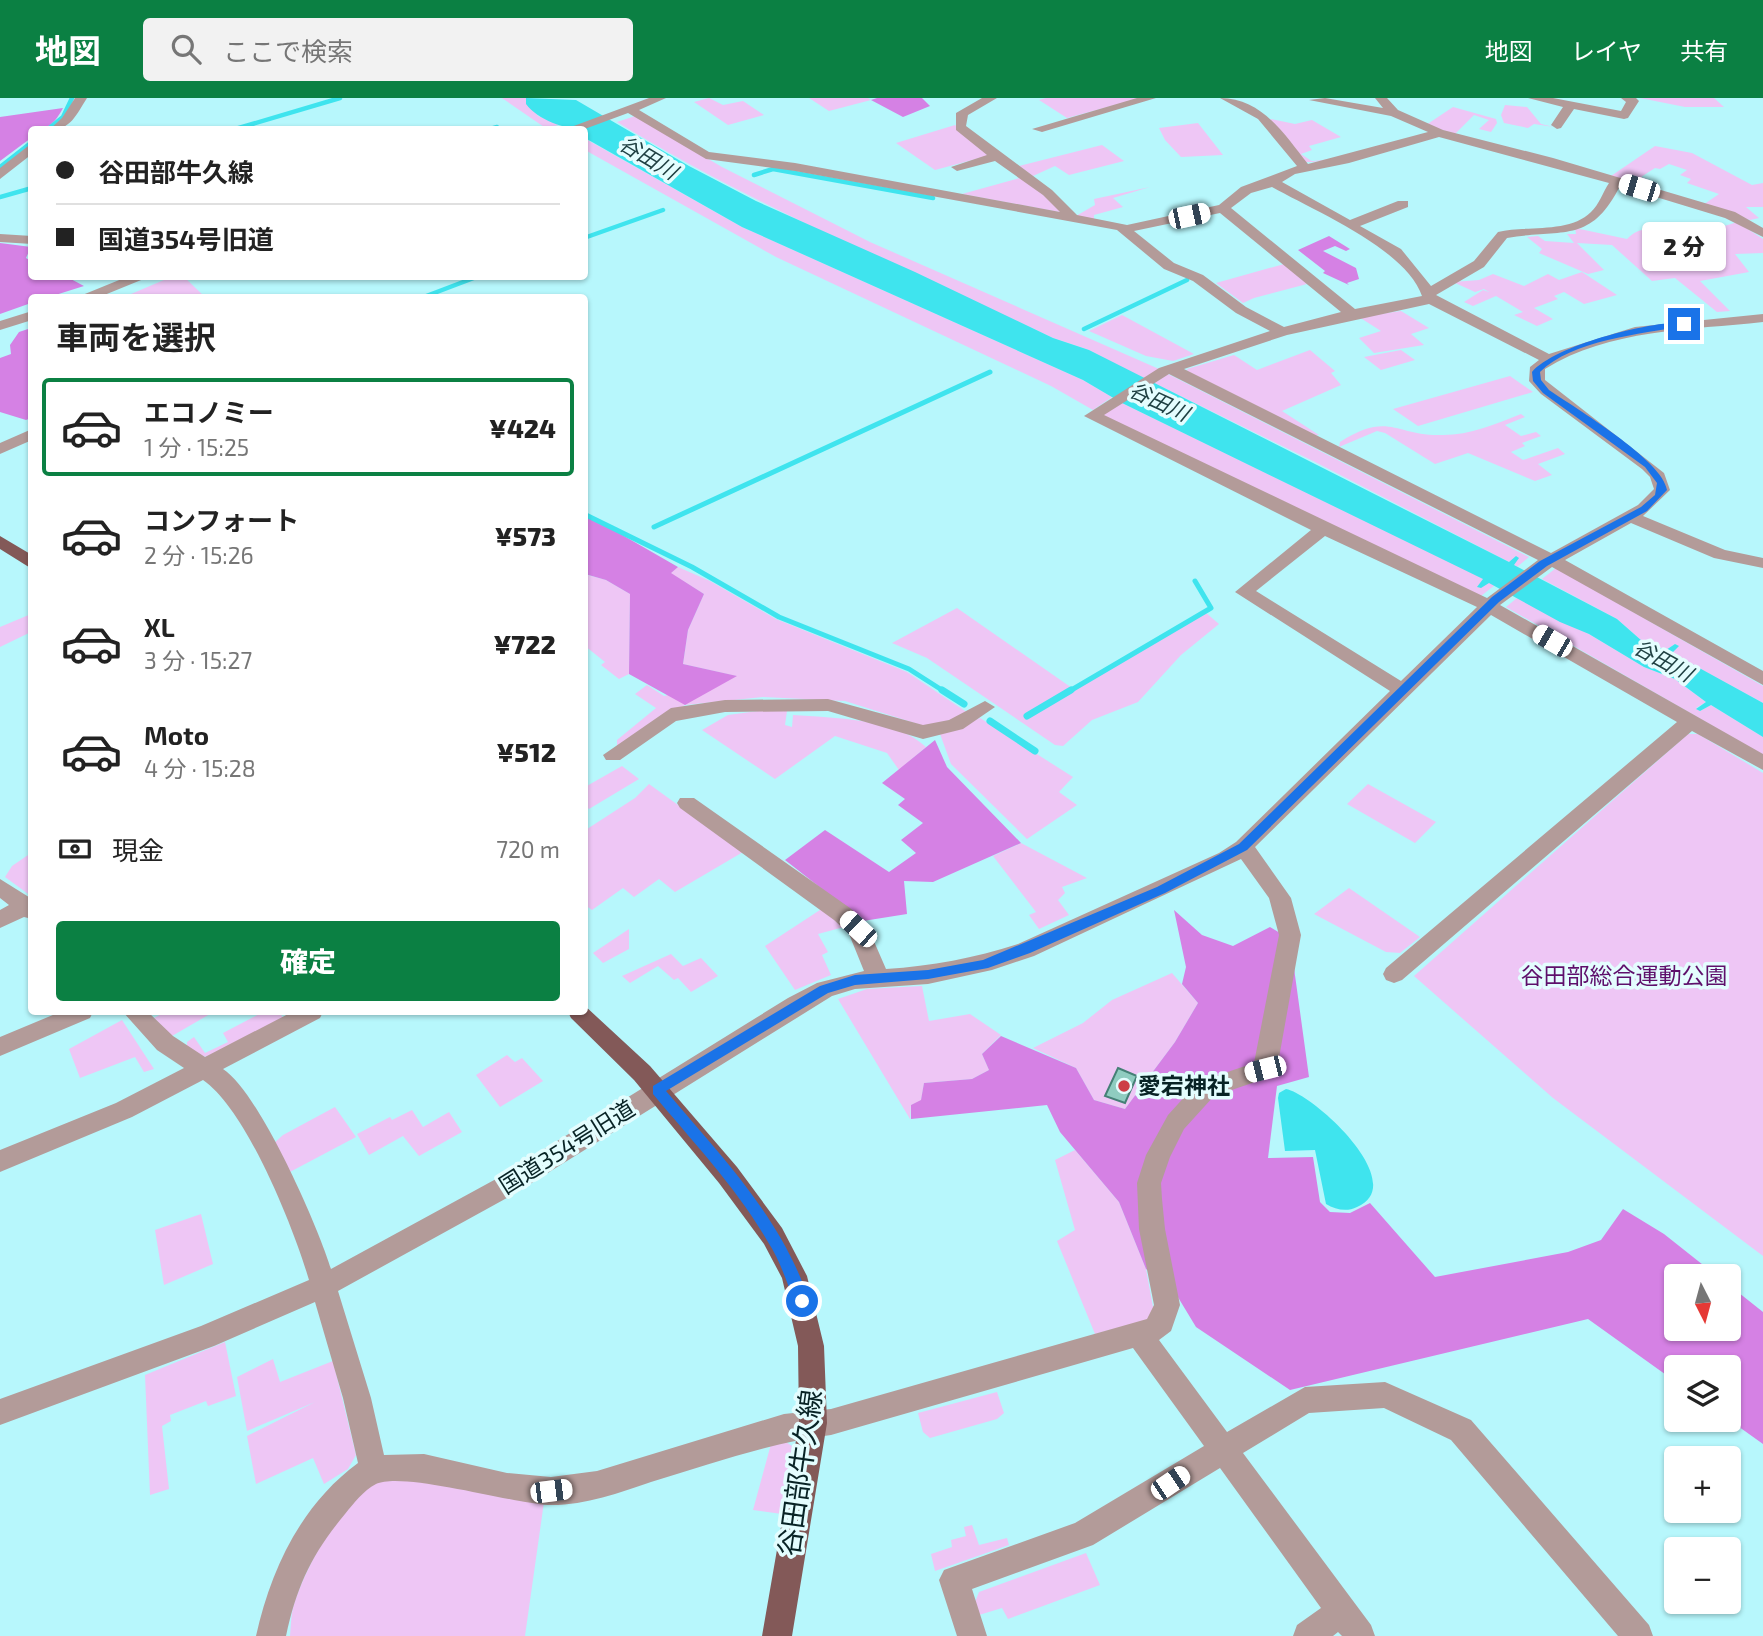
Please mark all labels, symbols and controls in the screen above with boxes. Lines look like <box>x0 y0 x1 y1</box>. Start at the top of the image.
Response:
search box <box>143 18 633 81</box>
text: 地図 <box>35 30 101 70</box>
icon: search <box>167 30 205 68</box>
text: ここで検索 <box>223 35 353 66</box>
text: 地図 <box>1485 36 1533 65</box>
text: レイヤ <box>1571 36 1642 65</box>
text: 共有 <box>1680 36 1728 65</box>
water label: 谷田川 <box>615 130 684 185</box>
text: 谷田部牛久線 <box>98 156 254 187</box>
car <box>1616 172 1663 204</box>
car <box>1167 201 1212 231</box>
callout: 2 分 <box>1642 222 1726 272</box>
text: 国道354号旧道 <box>98 223 274 254</box>
text: 2 分 <box>1663 232 1705 260</box>
route end <box>1668 308 1700 340</box>
text: 車両を選択 <box>56 317 216 355</box>
water label: 谷田川 <box>1126 376 1195 426</box>
icon: car <box>60 396 123 459</box>
text: エコノミー <box>144 396 274 427</box>
text: ¥424 <box>489 412 556 443</box>
text: 1 分 · 15:25 <box>144 433 249 461</box>
icon: car <box>60 504 123 567</box>
text: コンフォート <box>144 504 299 535</box>
text: ¥573 <box>495 520 556 551</box>
text: 2 分 · 15:26 <box>144 541 254 569</box>
text: XL <box>144 611 175 642</box>
icon: car <box>60 612 123 675</box>
car <box>1529 621 1576 661</box>
text: ¥722 <box>493 628 556 659</box>
water label: 谷田川 <box>1630 633 1699 687</box>
text: 3 分 · 15:27 <box>144 646 252 674</box>
text: Moto <box>144 719 209 750</box>
icon: car <box>60 720 123 783</box>
text: ¥512 <box>496 736 556 767</box>
text: 4 分 · 15:28 <box>144 754 256 782</box>
icon: cash <box>56 830 94 868</box>
text: 現金 <box>112 834 164 865</box>
text: 720 m <box>496 835 560 863</box>
car <box>836 907 881 951</box>
button: 確定 <box>56 921 560 1001</box>
park label: 谷田部総合運動公園 <box>1521 961 1728 989</box>
car <box>1243 1054 1288 1084</box>
place label: 愛宕神社 <box>1138 1071 1230 1099</box>
marker: 愛宕神社 <box>1116 1078 1132 1094</box>
street label: 国道354号旧道 <box>494 1093 639 1199</box>
north arrow <box>1664 1264 1741 1340</box>
map controls <box>1664 1264 1741 1614</box>
route start <box>786 1285 818 1317</box>
button: layers <box>1664 1355 1741 1432</box>
street label: 谷田部牛久線 <box>770 1387 828 1558</box>
button: + <box>1664 1446 1741 1523</box>
car <box>1147 1463 1194 1503</box>
car <box>529 1478 574 1504</box>
button: − <box>1664 1537 1741 1614</box>

